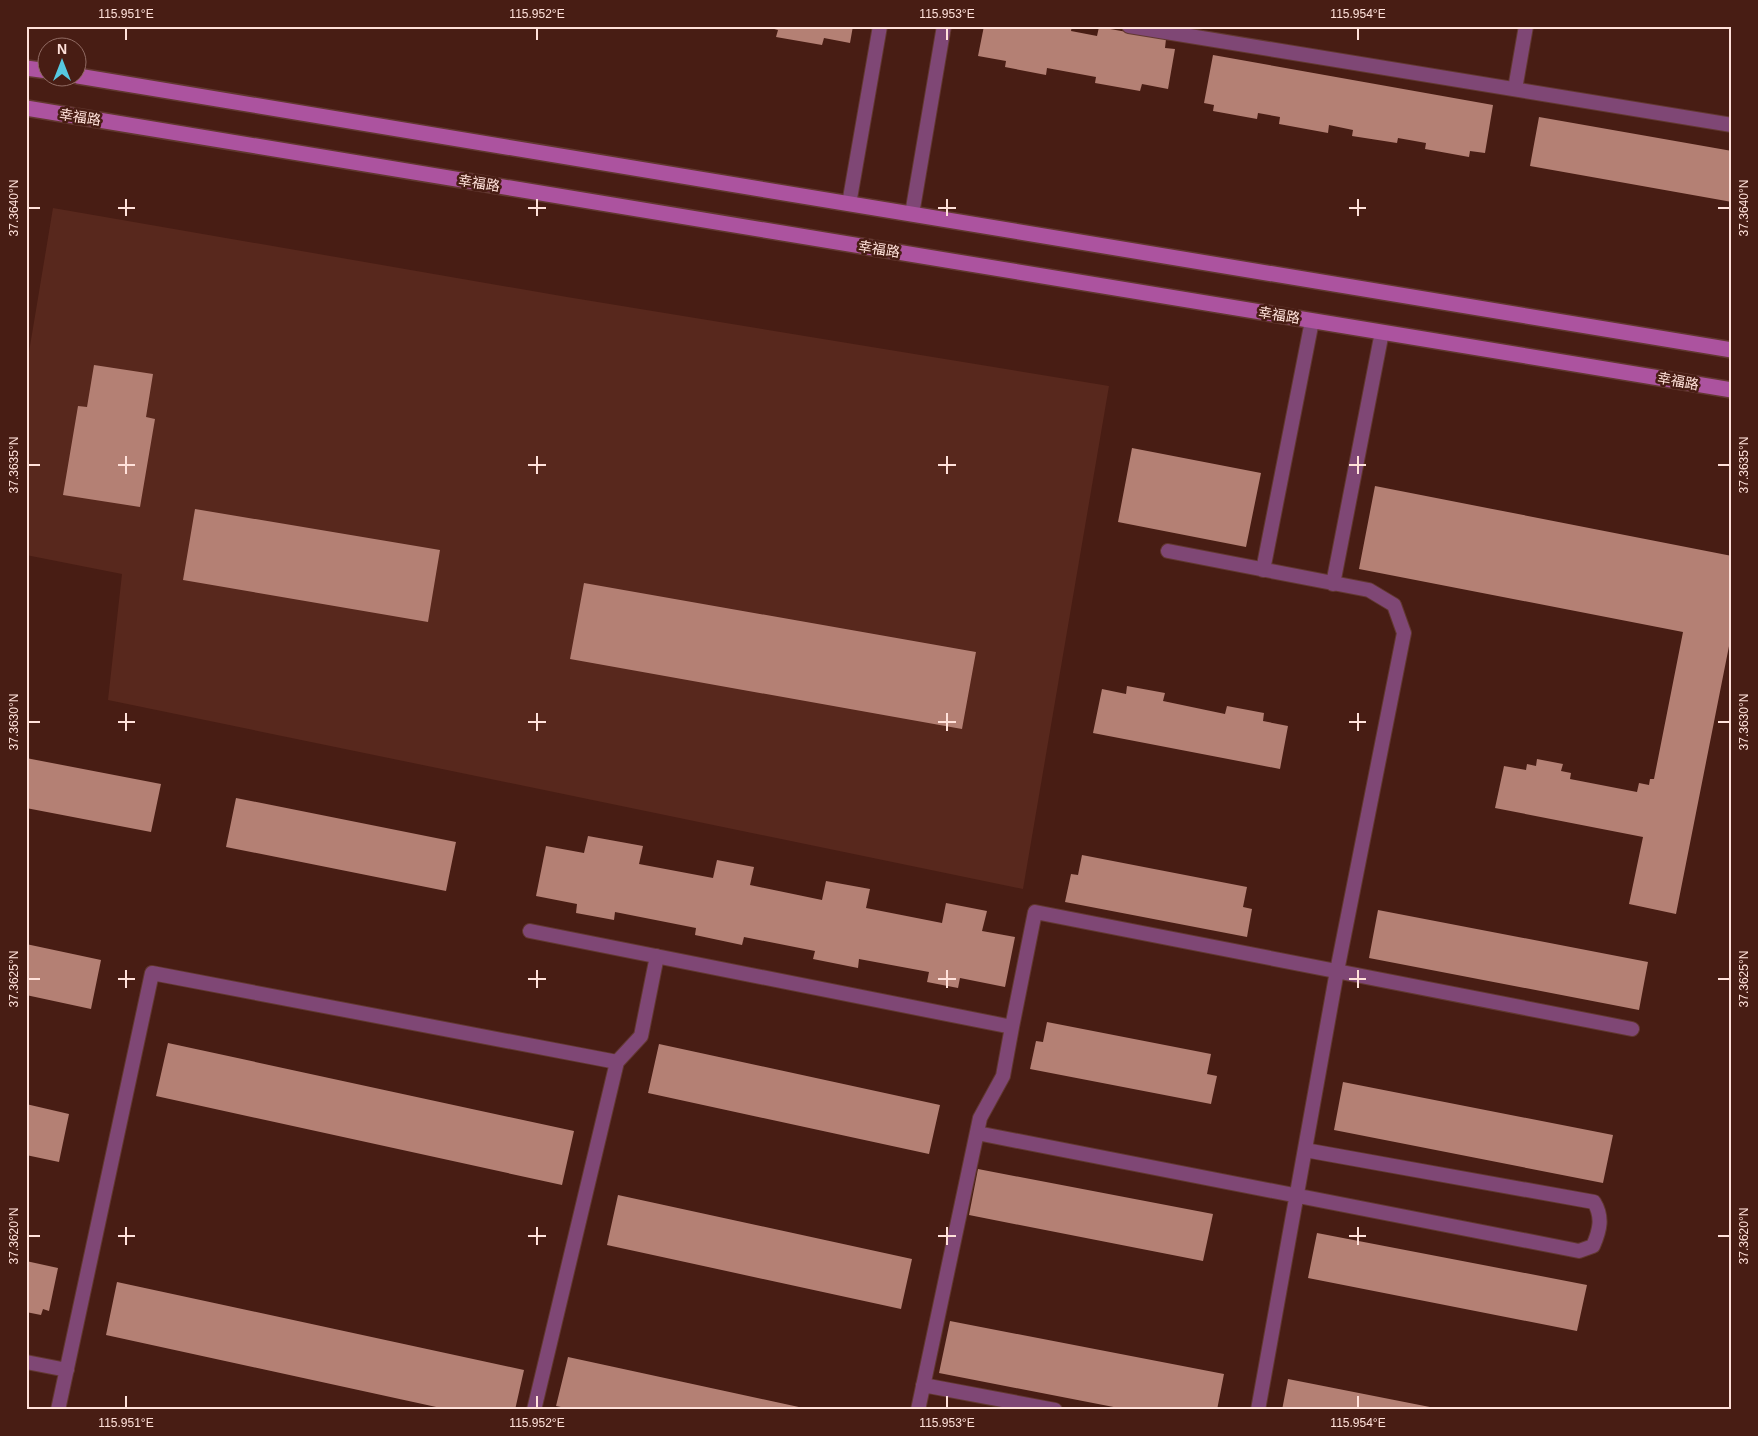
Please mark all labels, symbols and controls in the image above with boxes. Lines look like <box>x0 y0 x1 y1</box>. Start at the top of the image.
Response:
text: 115.951°E <box>98 7 154 21</box>
text: 115.952°E <box>509 7 565 21</box>
text: 115.953°E <box>919 7 975 21</box>
text: 115.954°E <box>1330 7 1386 21</box>
north arrow <box>38 38 88 88</box>
text: N <box>57 41 67 57</box>
street label: 幸福路 <box>58 106 102 128</box>
street label: 幸福路 <box>457 172 501 194</box>
text: 37.3640°N <box>7 180 21 236</box>
text: 37.3640°N <box>1737 180 1751 236</box>
street label: 幸福路 <box>857 238 901 260</box>
street label: 幸福路 <box>1257 304 1301 326</box>
street label: 幸福路 <box>1656 369 1700 393</box>
text: 37.3635°N <box>7 437 21 493</box>
text: 37.3635°N <box>1737 437 1751 493</box>
text: 37.3630°N <box>7 694 21 750</box>
text: 37.3630°N <box>1737 694 1751 750</box>
text: 37.3625°N <box>7 951 21 1007</box>
text: 37.3625°N <box>1737 951 1751 1007</box>
text: 37.3620°N <box>7 1208 21 1264</box>
text: 37.3620°N <box>1737 1208 1751 1264</box>
text: 115.951°E <box>98 1416 154 1430</box>
text: 115.952°E <box>509 1416 565 1430</box>
text: 115.953°E <box>919 1416 975 1430</box>
text: 115.954°E <box>1330 1416 1386 1430</box>

